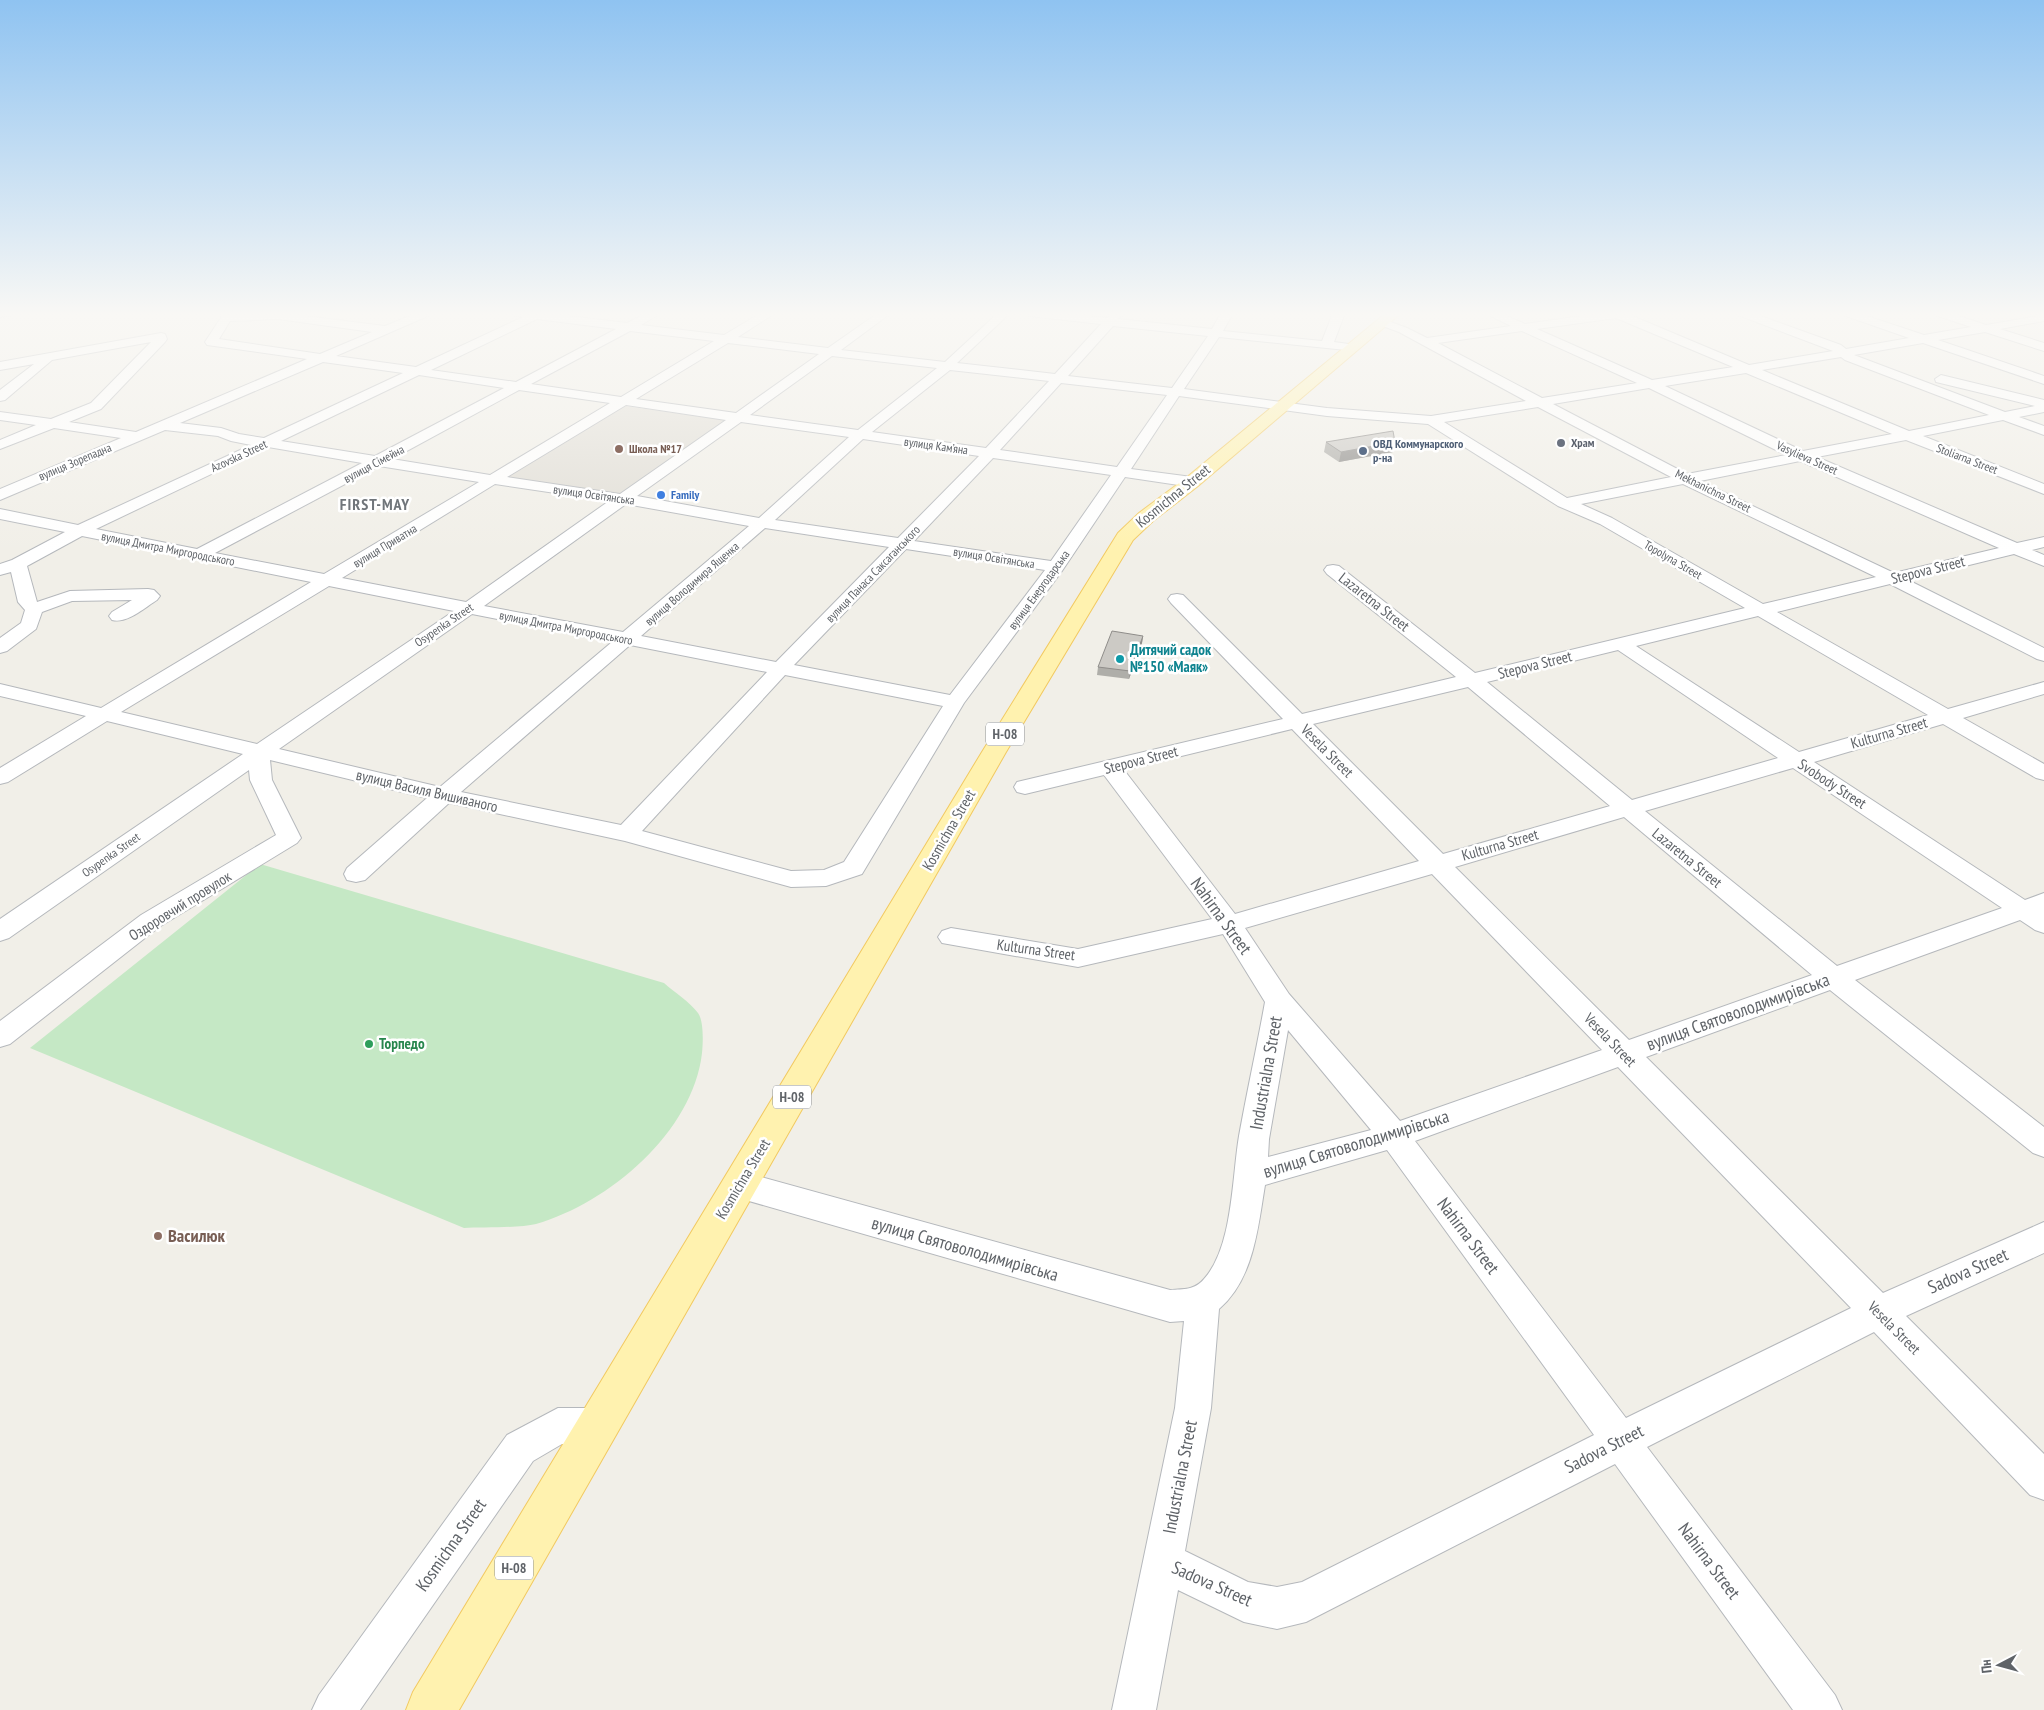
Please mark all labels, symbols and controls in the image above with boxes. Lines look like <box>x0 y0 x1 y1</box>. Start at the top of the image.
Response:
street label: вулиця Кам’яна <box>903 434 969 457</box>
place label: Храм <box>1571 435 1595 450</box>
street label: Azovska Street <box>208 436 270 475</box>
place label: ОВД Коммунарского р-на <box>1373 436 1464 465</box>
marker: Храм <box>1555 437 1567 449</box>
street label: Vasylieva Street <box>1773 437 1841 478</box>
street label: вулиця Зорепадна <box>36 439 114 484</box>
street label: Stoliarna Street <box>1934 440 2001 477</box>
street label: вулиця Сімейна <box>341 441 407 486</box>
place label: Школа №17 <box>629 441 682 456</box>
marker: Школа №17 <box>613 443 625 455</box>
marker: ОВД Коммунарского р-на <box>1357 445 1369 457</box>
street label: Kosmichna Street <box>1132 460 1214 531</box>
street label: Mekhanichna Street <box>1673 466 1754 516</box>
street label: вулиця Освітянська <box>552 481 636 508</box>
place label: Family <box>671 487 700 502</box>
marker: Family <box>655 489 667 501</box>
district label: FIRST-MAY <box>340 494 410 514</box>
street label: вулиця Приватна <box>350 520 420 571</box>
street label: вулиця Панаса Саксаганського <box>822 522 923 625</box>
street label: вулиця Дмитра Миргородського <box>100 528 236 569</box>
street label: Topolyna Street <box>1642 537 1706 583</box>
street label: вулиця Володимира Ященка <box>642 539 742 629</box>
street label: вулиця Освітянська <box>952 544 1036 571</box>
street label: вулиця Енергодарська <box>1005 547 1073 632</box>
street label: Stepova Street <box>1889 551 1967 588</box>
street label: Lazaretna Street <box>1335 568 1414 635</box>
street label: Osypenka Street <box>412 599 476 650</box>
street label: вулиця Дмитра Миргородського <box>498 607 634 648</box>
place label: Дитячий садок №150 «Маяк» <box>1130 640 1212 676</box>
street label: Stepova Street <box>1496 646 1574 683</box>
marker: Дитячий садок №150 «Маяк» <box>1114 653 1126 665</box>
street label: Kulturna Street <box>1848 713 1929 752</box>
street label: Vesela Street <box>1296 719 1358 781</box>
road number: Н-08 <box>986 722 1024 746</box>
street label: Stepova Street <box>1102 741 1180 778</box>
street label: Svobody Street <box>1795 754 1870 813</box>
street label: вулиця Василя Вишиваного <box>354 765 500 816</box>
street label: Kosmichna Street <box>918 786 979 874</box>
street label: Lazaretna Street <box>1648 824 1726 892</box>
street label: Kulturna Street <box>1459 825 1540 864</box>
street label: Osypenka Street <box>79 829 143 880</box>
street label: Оздоровчий провулок <box>125 866 235 945</box>
street label: Nahirna Street <box>1186 873 1257 959</box>
street label: Kulturna Street <box>996 935 1076 964</box>
street label: вулиця Святоволодимирівська <box>1643 968 1833 1055</box>
street label: Vesela Street <box>1579 1008 1641 1070</box>
street label: Industrialna Street <box>1244 1014 1287 1132</box>
place label: Торпедо <box>379 1034 425 1053</box>
marker: Торпедо <box>363 1038 375 1050</box>
road number: Н-08 <box>773 1086 811 1108</box>
street label: вулиця Святоволодимирівська <box>1260 1104 1452 1183</box>
street label: Kosmichna Street <box>711 1135 774 1222</box>
street label: Nahirna Street <box>1432 1193 1505 1279</box>
street label: вулиця Святоволодимирівська <box>869 1211 1061 1286</box>
place label: Василюк <box>168 1224 225 1247</box>
marker: Василюк <box>152 1230 164 1242</box>
street label: Sadova Street <box>1924 1243 2012 1298</box>
street label: Vesela Street <box>1863 1296 1925 1358</box>
street label: Industrialna Street <box>1157 1418 1202 1536</box>
street label: Sadova Street <box>1560 1419 1647 1478</box>
street label: Kosmichna Street <box>410 1494 491 1596</box>
street label: Nahirna Street <box>1673 1518 1746 1604</box>
road number: Н-08 <box>495 1556 533 1580</box>
street label: Sadova Street <box>1168 1556 1256 1611</box>
north arrow <box>1974 1640 2024 1690</box>
text: Пн <box>1976 1659 1996 1674</box>

